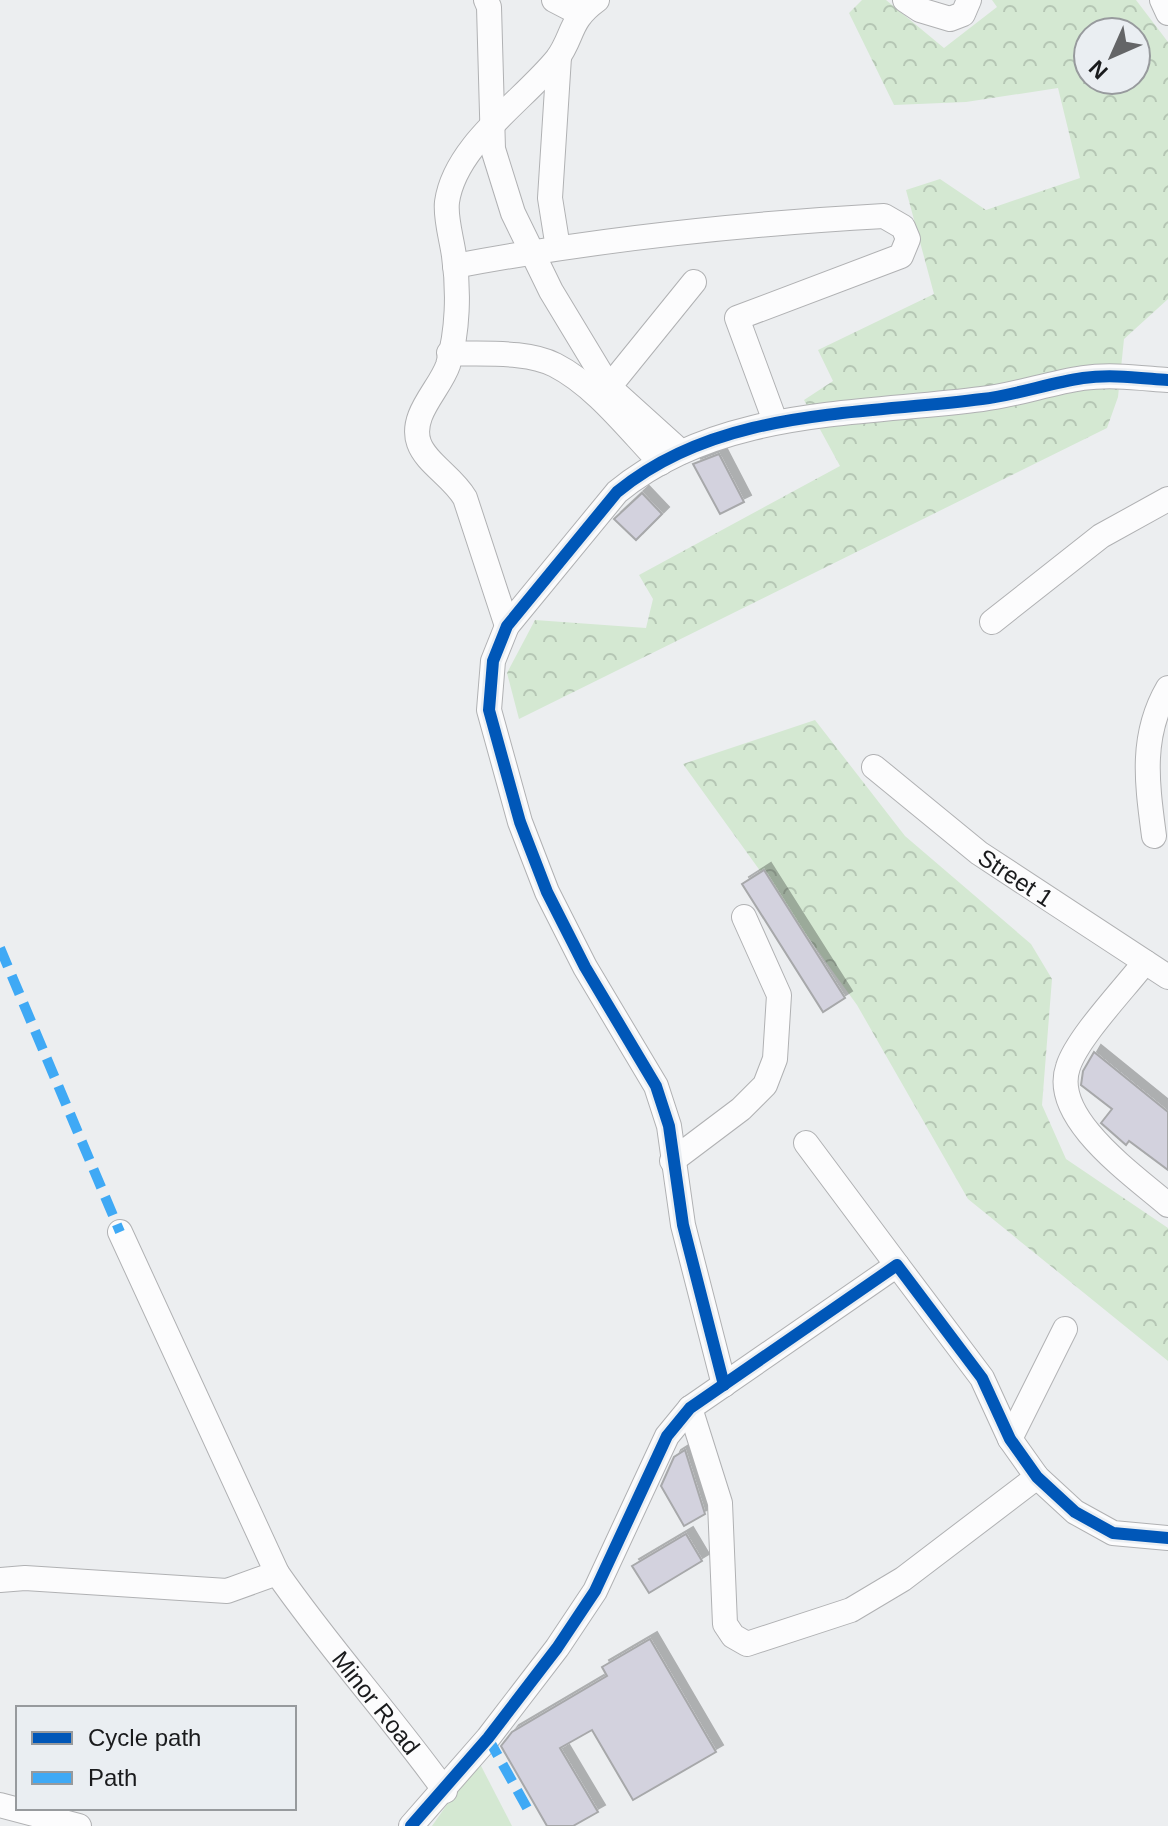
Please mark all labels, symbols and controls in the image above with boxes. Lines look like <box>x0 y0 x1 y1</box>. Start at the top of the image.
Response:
north arrow <box>1072 16 1152 96</box>
text: N <box>1084 55 1113 84</box>
street label: Street 1 <box>973 843 1059 912</box>
street label: Minor Road <box>327 1646 426 1759</box>
legend <box>16 1706 296 1810</box>
text: Cycle path <box>88 1724 201 1751</box>
text: Path <box>88 1764 137 1791</box>

